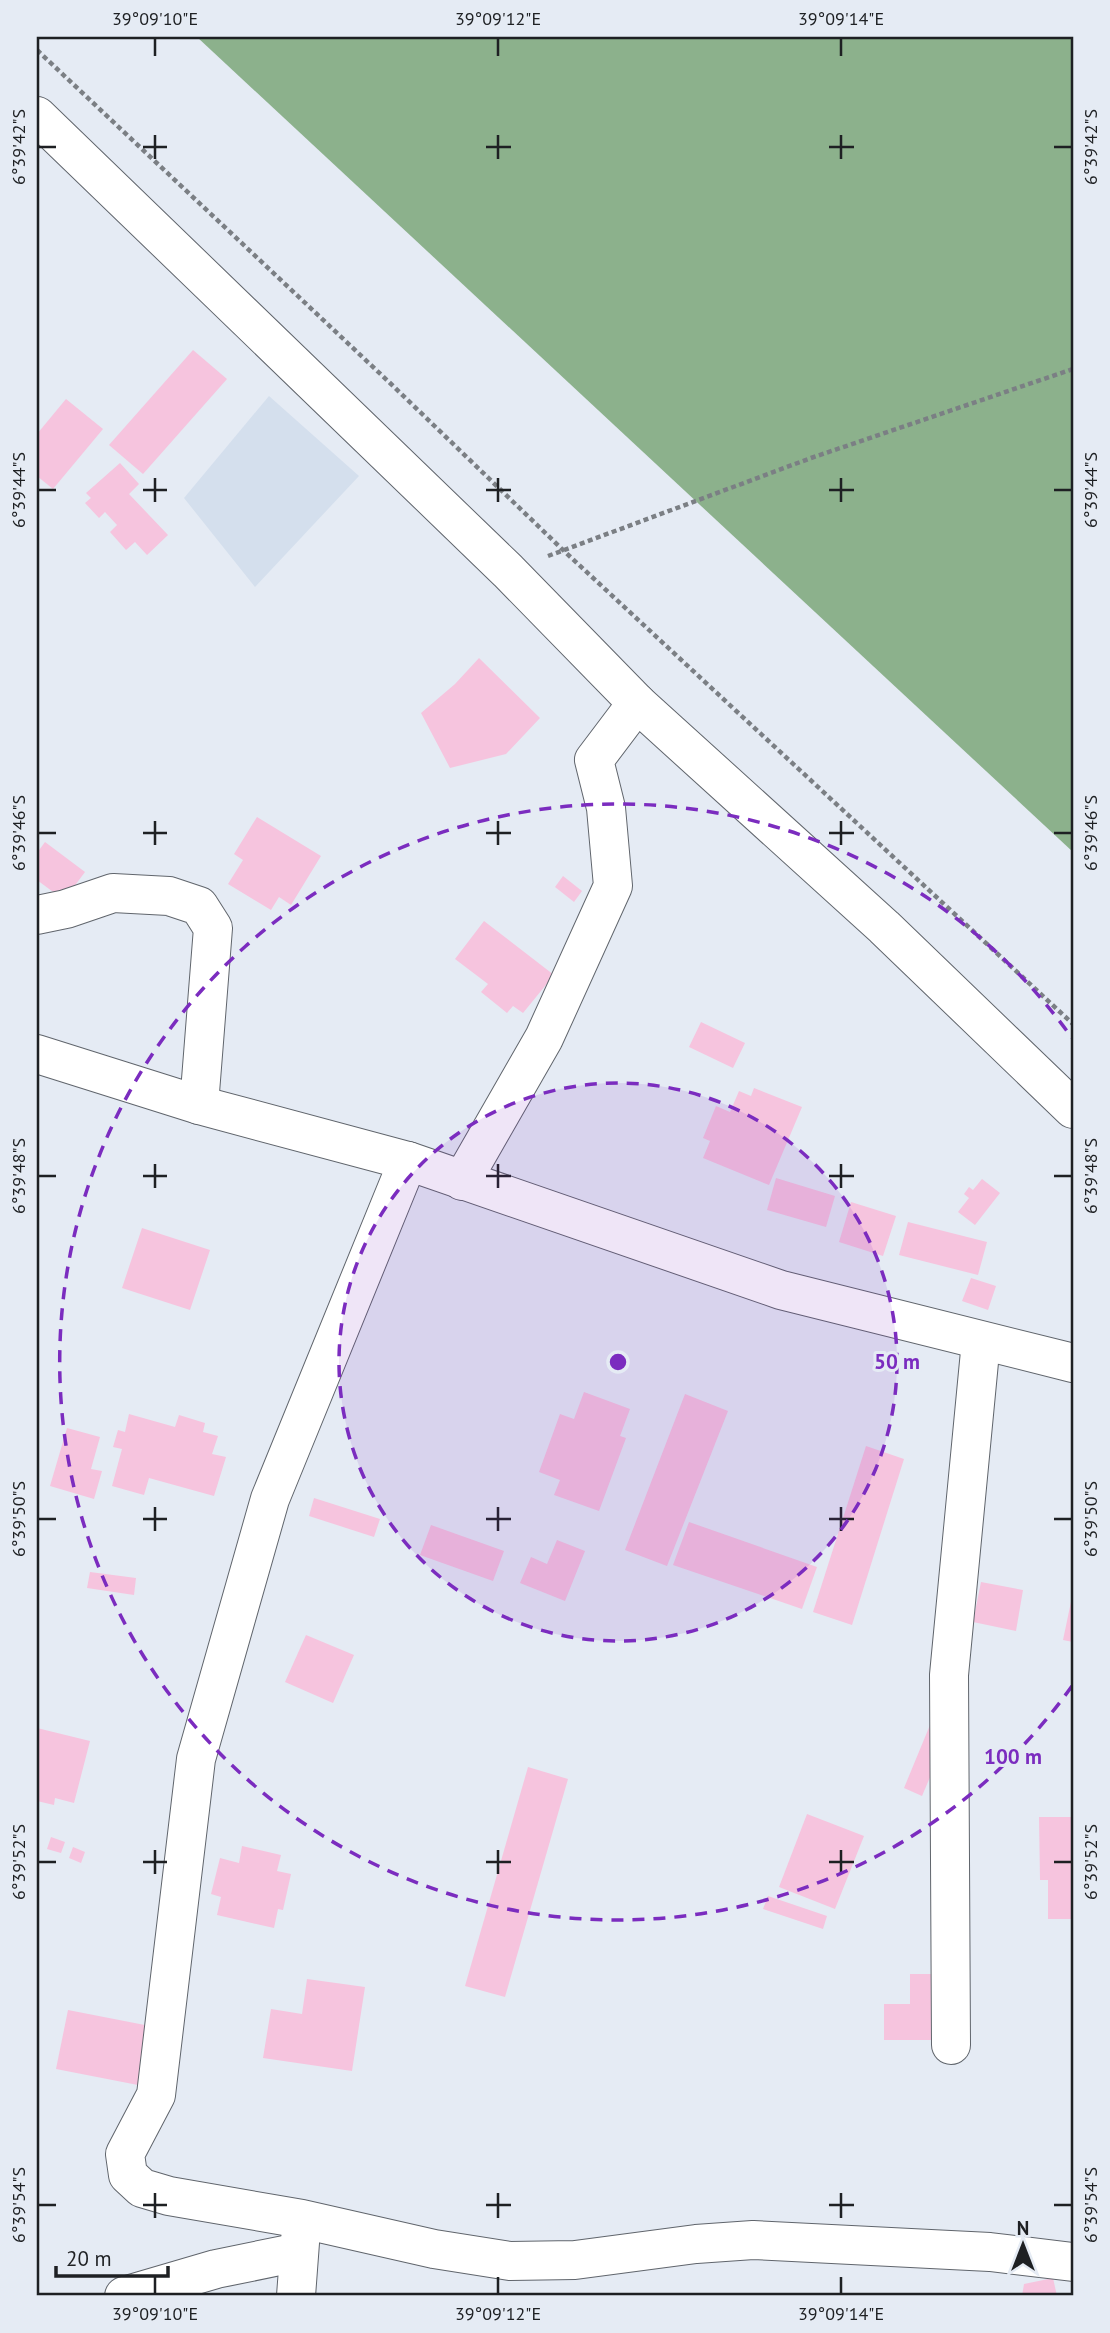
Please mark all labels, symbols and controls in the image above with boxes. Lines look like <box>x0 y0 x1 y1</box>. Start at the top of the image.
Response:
text: 39°09'10"E <box>112 7 198 30</box>
text: 39°09'12"E <box>455 7 541 30</box>
text: 39°09'14"E <box>798 7 884 30</box>
text: 6°39'42"S <box>7 109 30 185</box>
text: 6°39'42"S <box>1079 109 1102 185</box>
text: 6°39'44"S <box>7 452 30 528</box>
text: 6°39'44"S <box>1079 452 1102 528</box>
text: 6°39'46"S <box>7 795 30 871</box>
text: 6°39'46"S <box>1079 795 1102 871</box>
text: 6°39'48"S <box>7 1138 30 1214</box>
text: 6°39'48"S <box>1079 1138 1102 1214</box>
text: 50 m <box>874 1348 920 1375</box>
centre of rings <box>606 1350 630 1374</box>
text: 6°39'50"S <box>7 1481 30 1557</box>
text: 6°39'50"S <box>1079 1481 1102 1557</box>
text: 100 m <box>984 1743 1042 1770</box>
text: 6°39'52"S <box>7 1824 30 1900</box>
text: 6°39'52"S <box>1079 1824 1102 1900</box>
text: 6°39'54"S <box>7 2167 30 2243</box>
text: 6°39'54"S <box>1079 2167 1102 2243</box>
north arrow <box>988 2210 1058 2280</box>
text: N <box>1017 2216 1029 2240</box>
scale bar <box>56 2235 168 2279</box>
text: 20 m <box>66 2245 112 2272</box>
text: 39°09'10"E <box>112 2302 198 2325</box>
text: 39°09'12"E <box>455 2302 541 2325</box>
text: 39°09'14"E <box>798 2302 884 2325</box>

